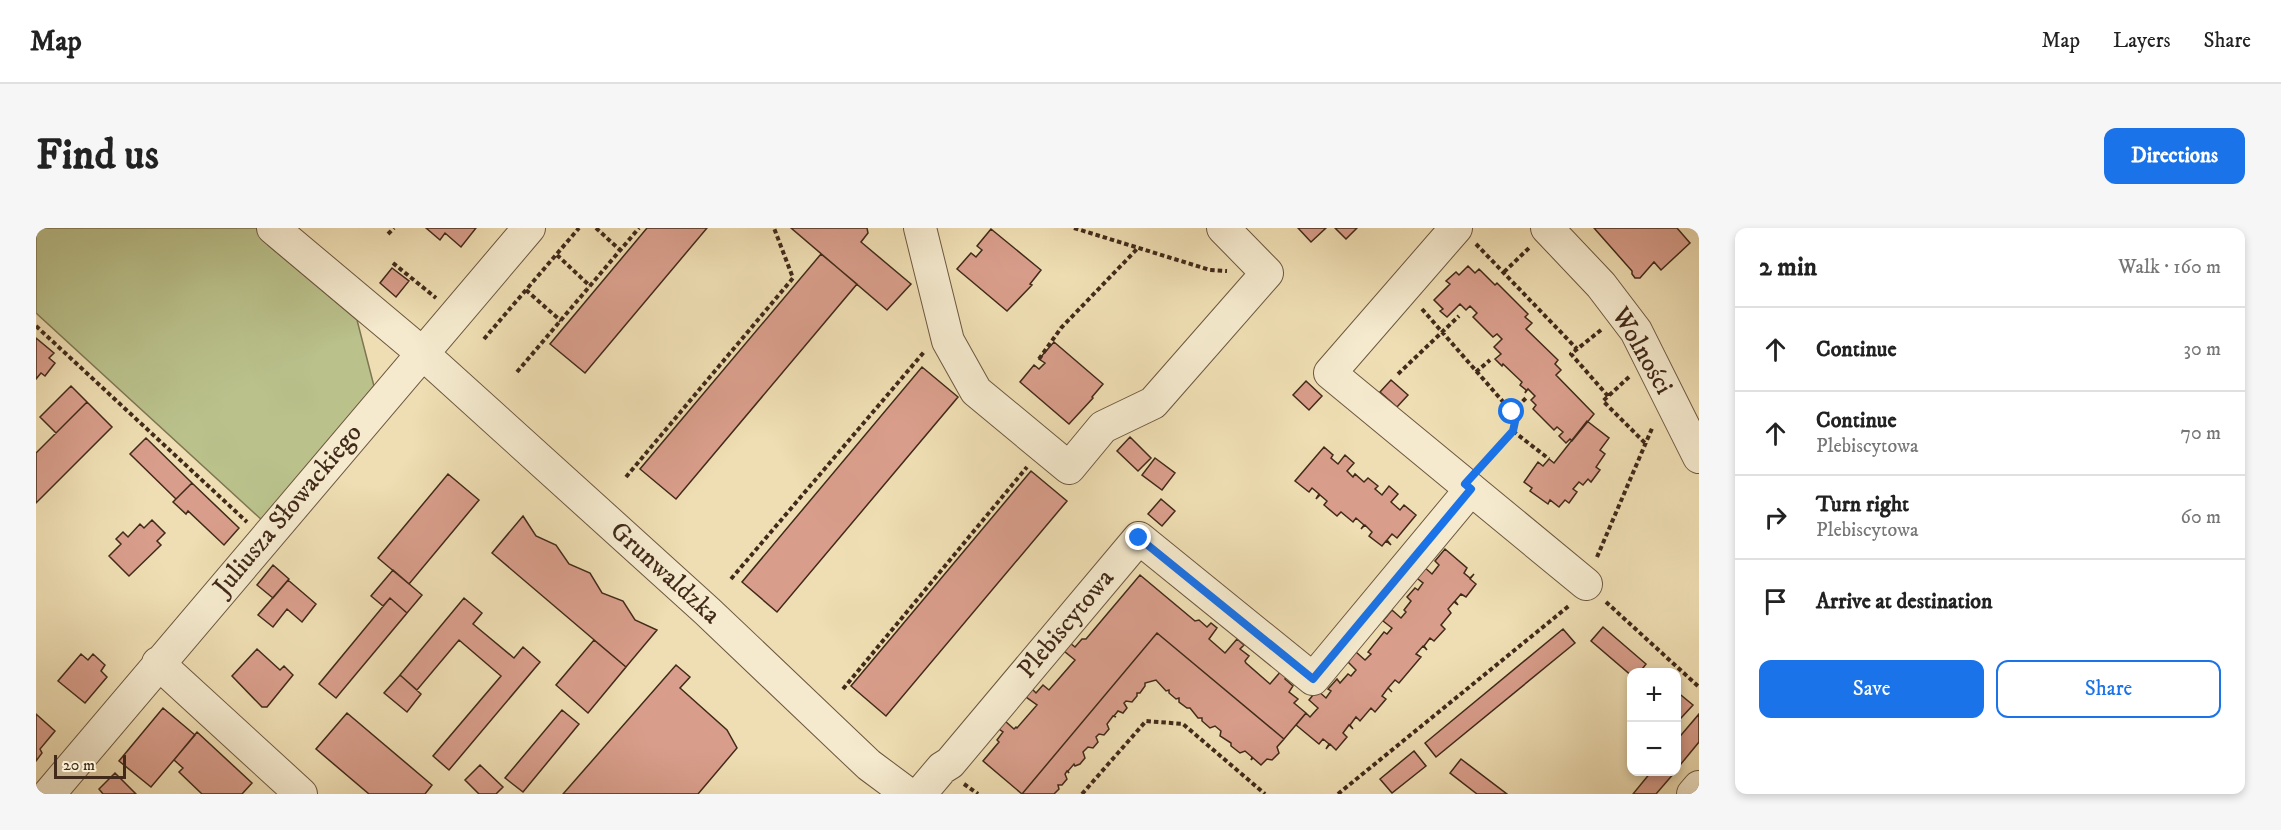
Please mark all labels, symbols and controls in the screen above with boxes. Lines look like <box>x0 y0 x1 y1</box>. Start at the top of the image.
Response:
text: Map <box>30 24 82 59</box>
text: Map <box>2041 28 2080 54</box>
text: Layers <box>2113 28 2171 54</box>
text: Share <box>2204 28 2251 54</box>
button: Directions <box>2104 128 2245 184</box>
text: Find us <box>36 130 159 182</box>
text: 2 min <box>1759 251 1817 284</box>
text: Walk · 160 m <box>2118 255 2221 280</box>
street label: Wolności <box>1603 300 1680 401</box>
icon: ahead <box>1759 333 1792 366</box>
text: Continue <box>1816 336 1897 363</box>
text: 30 m <box>2183 337 2221 362</box>
route start <box>1498 398 1524 424</box>
text: Continue <box>1816 407 1897 434</box>
street label: Juliusza Słowackiego <box>205 417 370 604</box>
icon: ahead <box>1759 417 1792 450</box>
text: 70 m <box>2180 421 2221 446</box>
text: Plebiscytowa <box>1816 434 1918 459</box>
text: Turn right <box>1816 491 1909 518</box>
icon: right <box>1759 501 1792 534</box>
text: 60 m <box>2181 505 2221 530</box>
street label: Grunwaldzka <box>603 515 727 631</box>
text: Plebiscytowa <box>1816 518 1918 543</box>
route end <box>1125 524 1151 550</box>
street label: Plebiscytowa <box>1011 562 1121 686</box>
icon: arrive <box>1759 585 1792 618</box>
text: Arrive at destination <box>1816 588 1993 615</box>
button: Save <box>1759 660 1984 718</box>
button: Share <box>1996 660 2221 718</box>
map controls <box>1627 668 1681 776</box>
button: + <box>1627 668 1681 722</box>
button: − <box>1627 722 1681 776</box>
scale bar <box>54 752 126 780</box>
text: 20 m <box>63 755 95 775</box>

